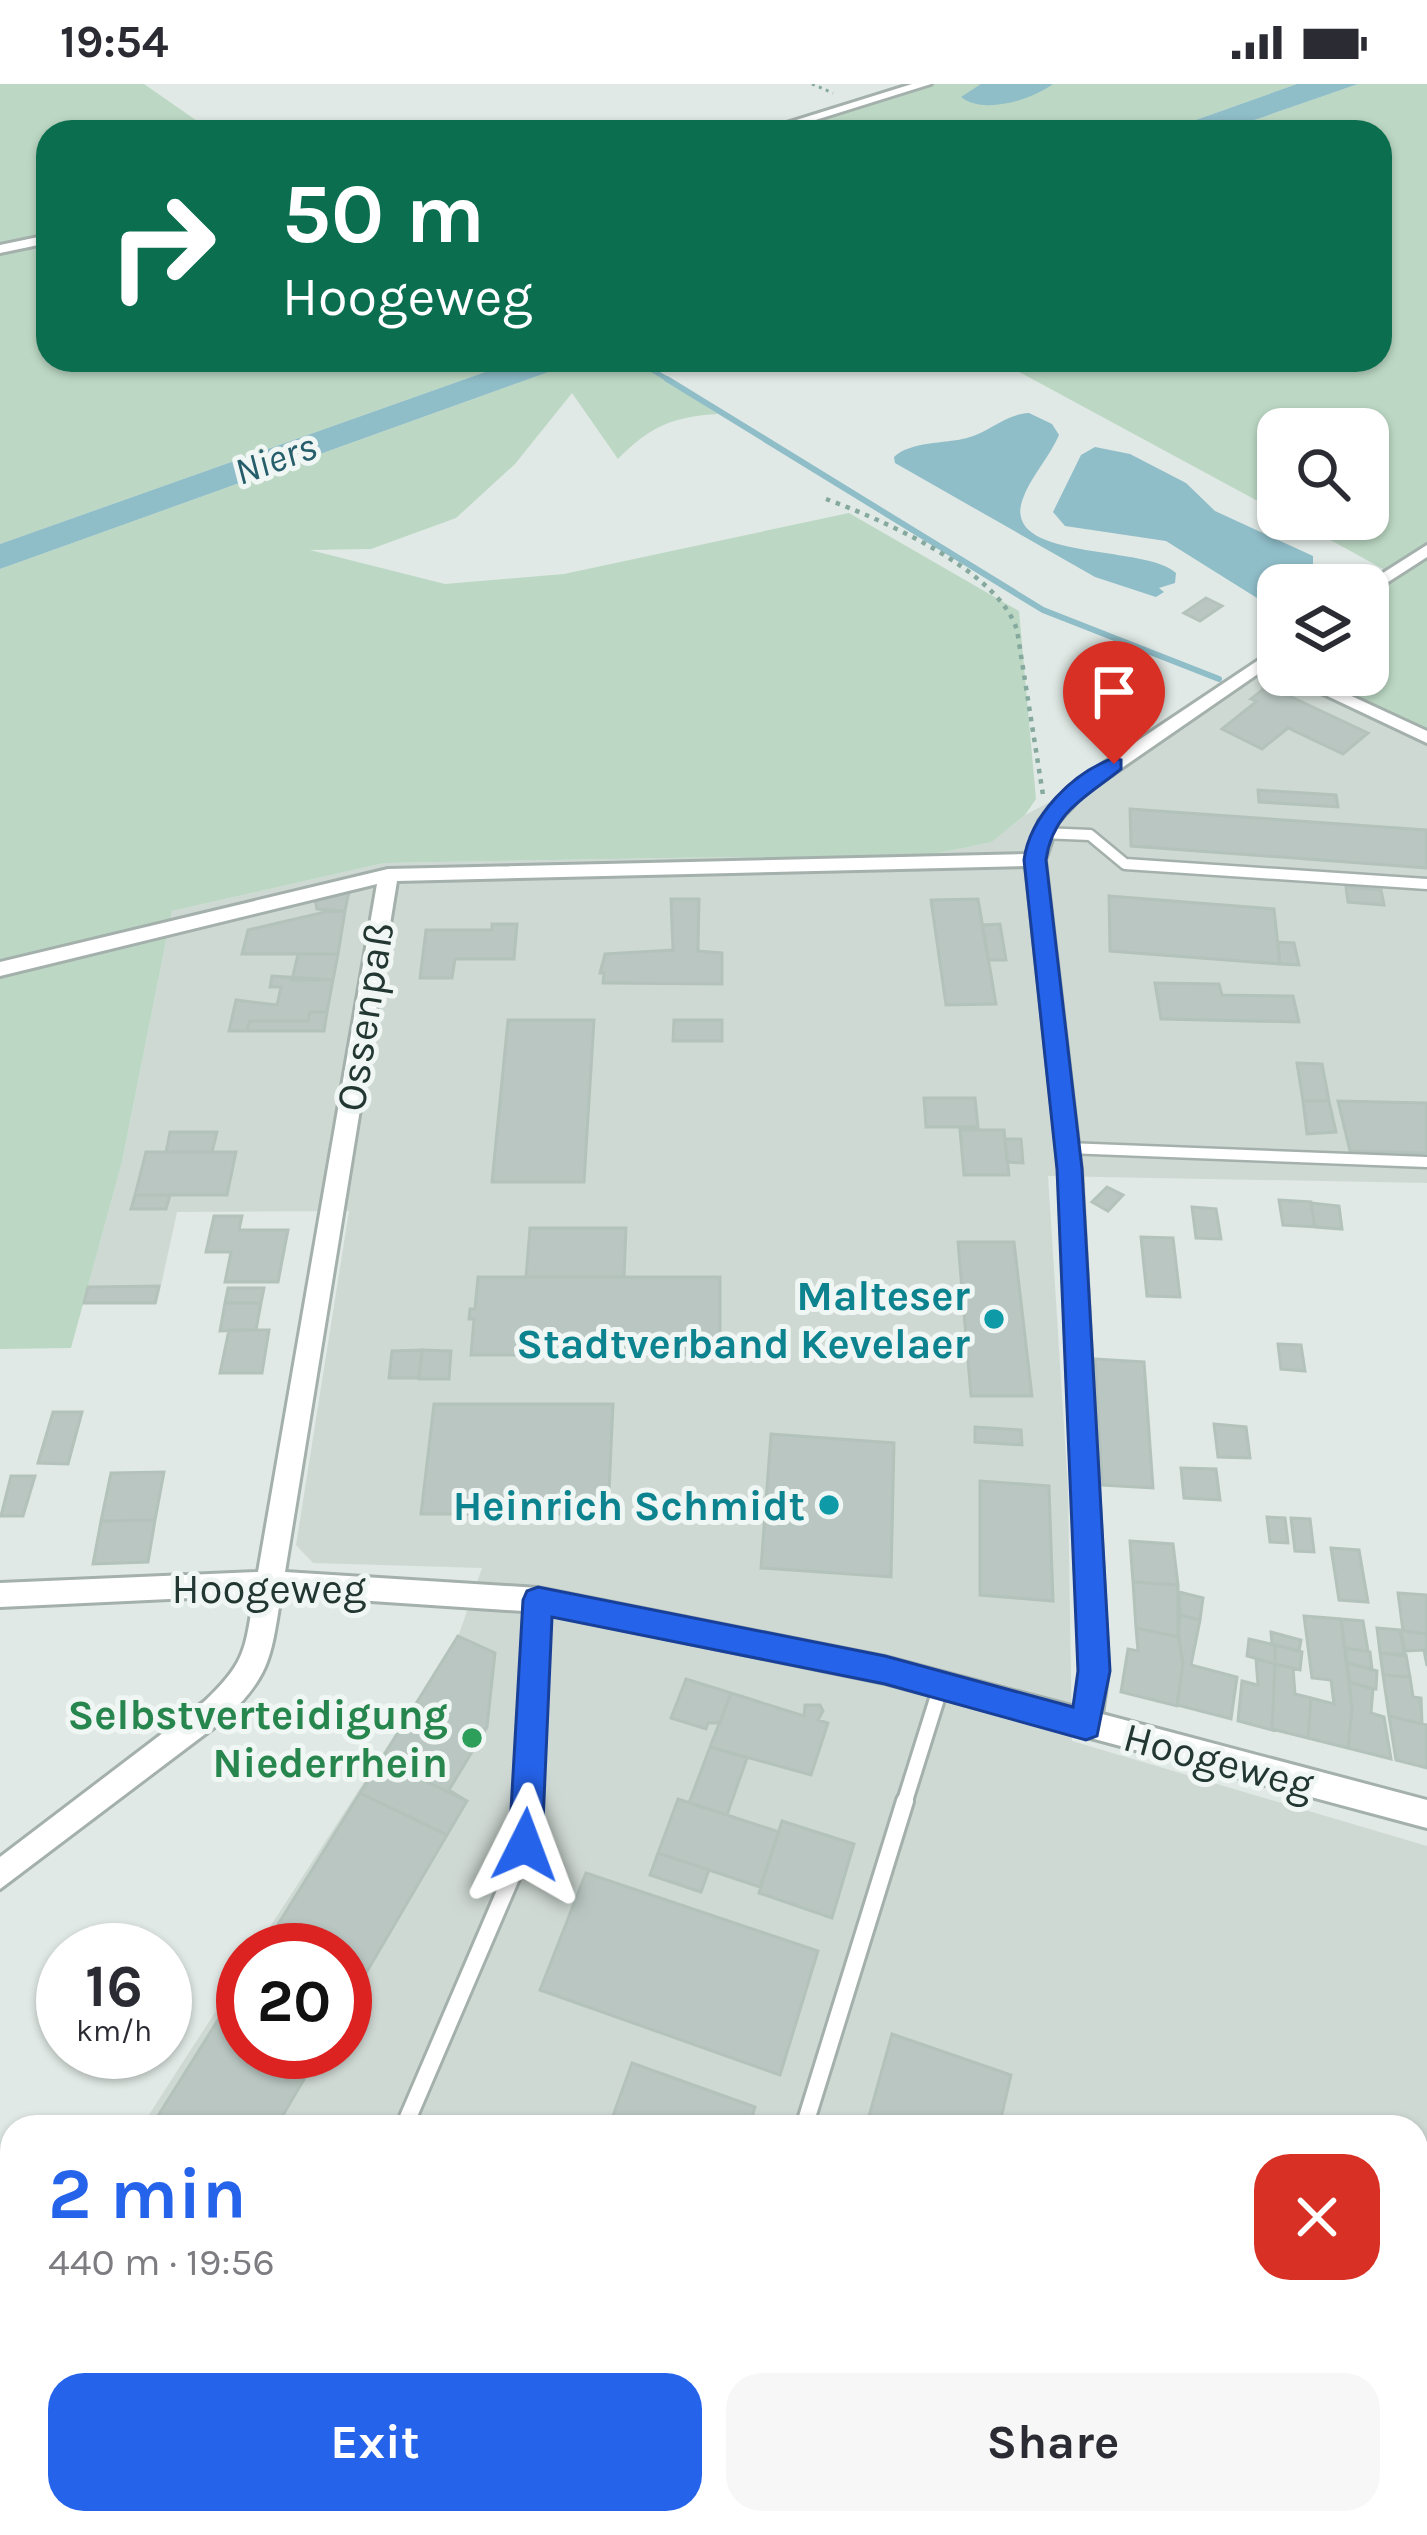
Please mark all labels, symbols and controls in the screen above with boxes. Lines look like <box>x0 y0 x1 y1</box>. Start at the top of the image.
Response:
text: 19:54 <box>60 16 169 68</box>
text: 50 m <box>282 165 485 263</box>
icon: right <box>84 168 240 324</box>
text: Hoogeweg <box>282 265 533 329</box>
map controls <box>1257 408 1389 696</box>
button: search <box>1257 408 1389 540</box>
water label: Niers <box>228 423 323 495</box>
button: layers <box>1257 564 1389 696</box>
pin <box>1063 641 1165 764</box>
icon: arrive <box>1081 659 1147 725</box>
street label: Ossenpaß <box>325 918 405 1115</box>
place label: Malteser Stadtverband Kevelaer <box>516 1271 971 1369</box>
marker: Malteser Stadtverband Kevelaer <box>981 1306 1007 1332</box>
place label: Heinrich Schmidt <box>453 1481 805 1531</box>
marker: Heinrich Schmidt <box>816 1492 842 1518</box>
street label: Hoogeweg <box>172 1564 367 1614</box>
place label: Selbstverteidigung Niederrhein <box>68 1690 448 1788</box>
street label: Hoogeweg <box>1118 1712 1320 1810</box>
marker: Selbstverteidigung Niederrhein <box>459 1725 485 1751</box>
position arrow <box>462 1782 588 1908</box>
speed limit sign: 20 <box>216 1923 372 2079</box>
text: 16 <box>85 1951 143 2021</box>
text: km/h <box>76 2013 152 2049</box>
text: 2 min <box>48 2152 247 2236</box>
button: close <box>1254 2154 1380 2280</box>
text: 440 m · 19:56 <box>48 2239 275 2285</box>
button: Exit <box>48 2373 702 2511</box>
button: Share <box>726 2373 1380 2511</box>

